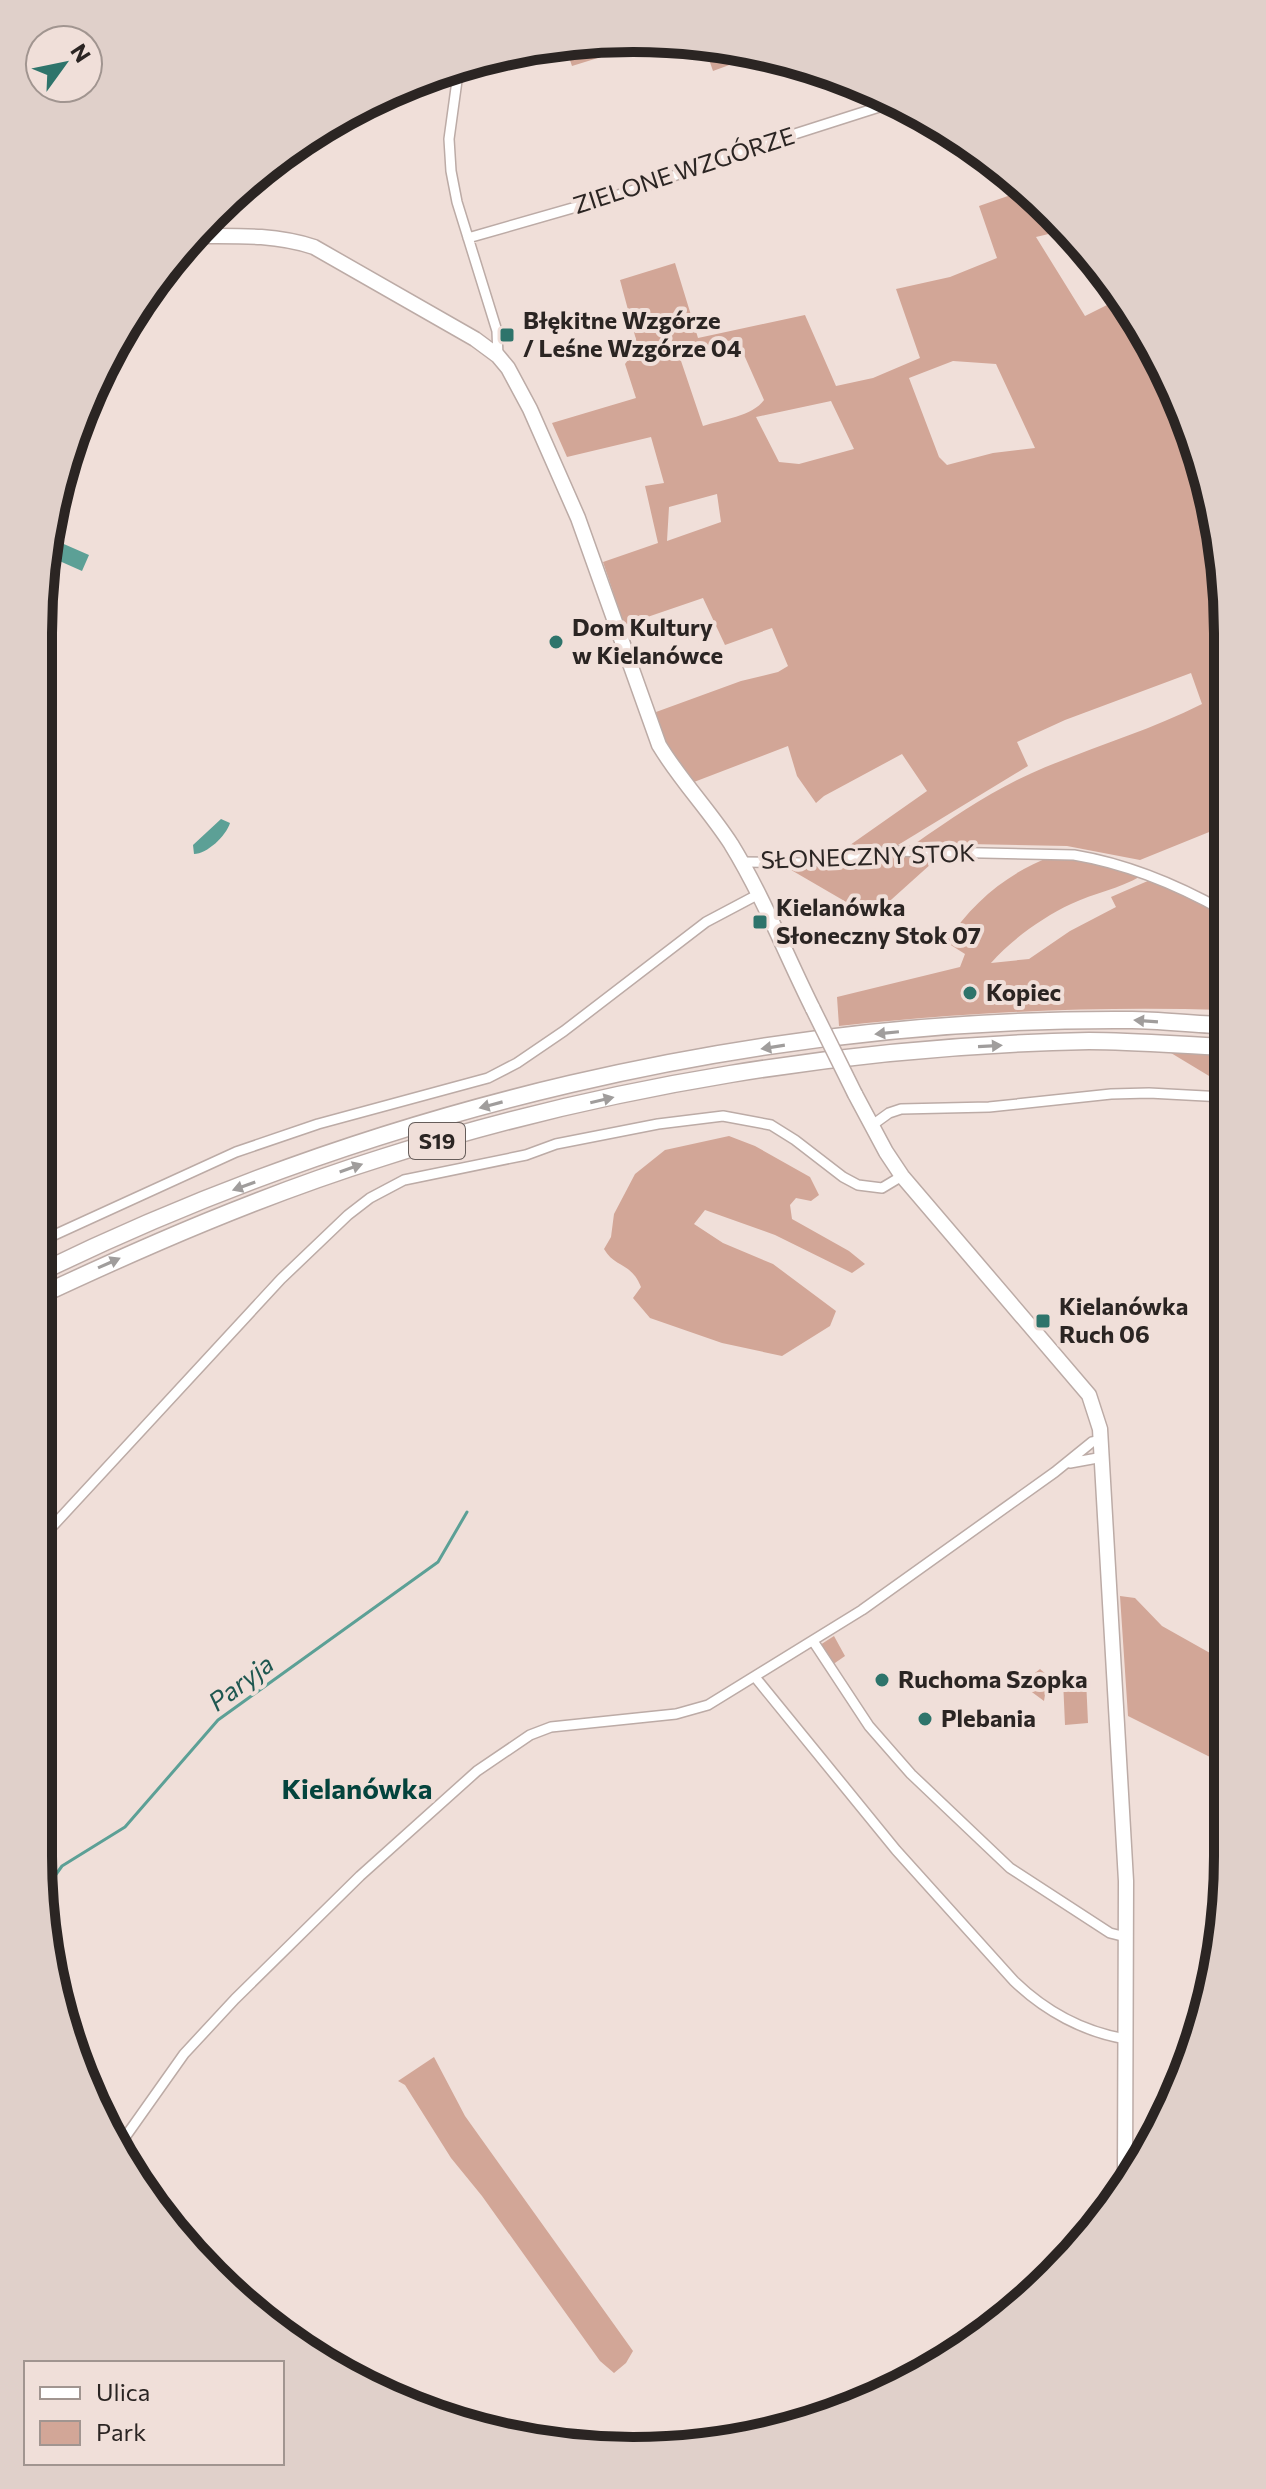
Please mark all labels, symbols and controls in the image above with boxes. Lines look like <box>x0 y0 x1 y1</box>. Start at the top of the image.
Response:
north arrow <box>24 24 104 104</box>
text: N <box>65 39 97 67</box>
street label: ZIELONE WZGÓRZE <box>569 120 798 219</box>
place label: Błękitne Wzgórze / Leśne Wzgórze 04 <box>523 305 742 362</box>
marker: Błękitne Wzgórze / Leśne Wzgórze 04 <box>498 326 516 344</box>
place label: Dom Kultury w Kielanówce <box>572 612 723 669</box>
marker: Dom Kultury w Kielanówce <box>547 633 565 651</box>
street label: SŁONECZNY STOK <box>760 837 976 874</box>
place label: Kielanówka Słoneczny Stok 07 <box>776 892 981 949</box>
marker: Kielanówka Słoneczny Stok 07 <box>751 913 769 931</box>
place label: Kopiec <box>986 977 1061 1006</box>
marker: Kopiec <box>961 984 979 1002</box>
one-way arrow <box>1133 1014 1158 1027</box>
one-way arrow <box>874 1027 899 1040</box>
one-way arrow <box>978 1039 1003 1052</box>
one-way arrow <box>760 1041 785 1053</box>
one-way arrow <box>590 1093 615 1106</box>
one-way arrow <box>479 1100 504 1112</box>
road number: S19 <box>409 1123 465 1159</box>
one-way arrow <box>339 1161 363 1174</box>
one-way arrow <box>232 1180 256 1193</box>
one-way arrow <box>97 1256 121 1270</box>
place label: Kielanówka Ruch 06 <box>1059 1291 1188 1348</box>
marker: Kielanówka Ruch 06 <box>1034 1312 1052 1330</box>
water label: Paryja <box>201 1647 279 1716</box>
place label: Ruchoma Szopka <box>898 1664 1088 1693</box>
marker: Ruchoma Szopka <box>873 1671 891 1689</box>
place label: Plebania <box>941 1703 1036 1732</box>
marker: Plebania <box>916 1710 934 1728</box>
district label: Kielanówka <box>282 1771 432 1805</box>
legend <box>24 2361 284 2465</box>
text: Ulica <box>96 2377 150 2406</box>
text: Park <box>96 2417 146 2446</box>

